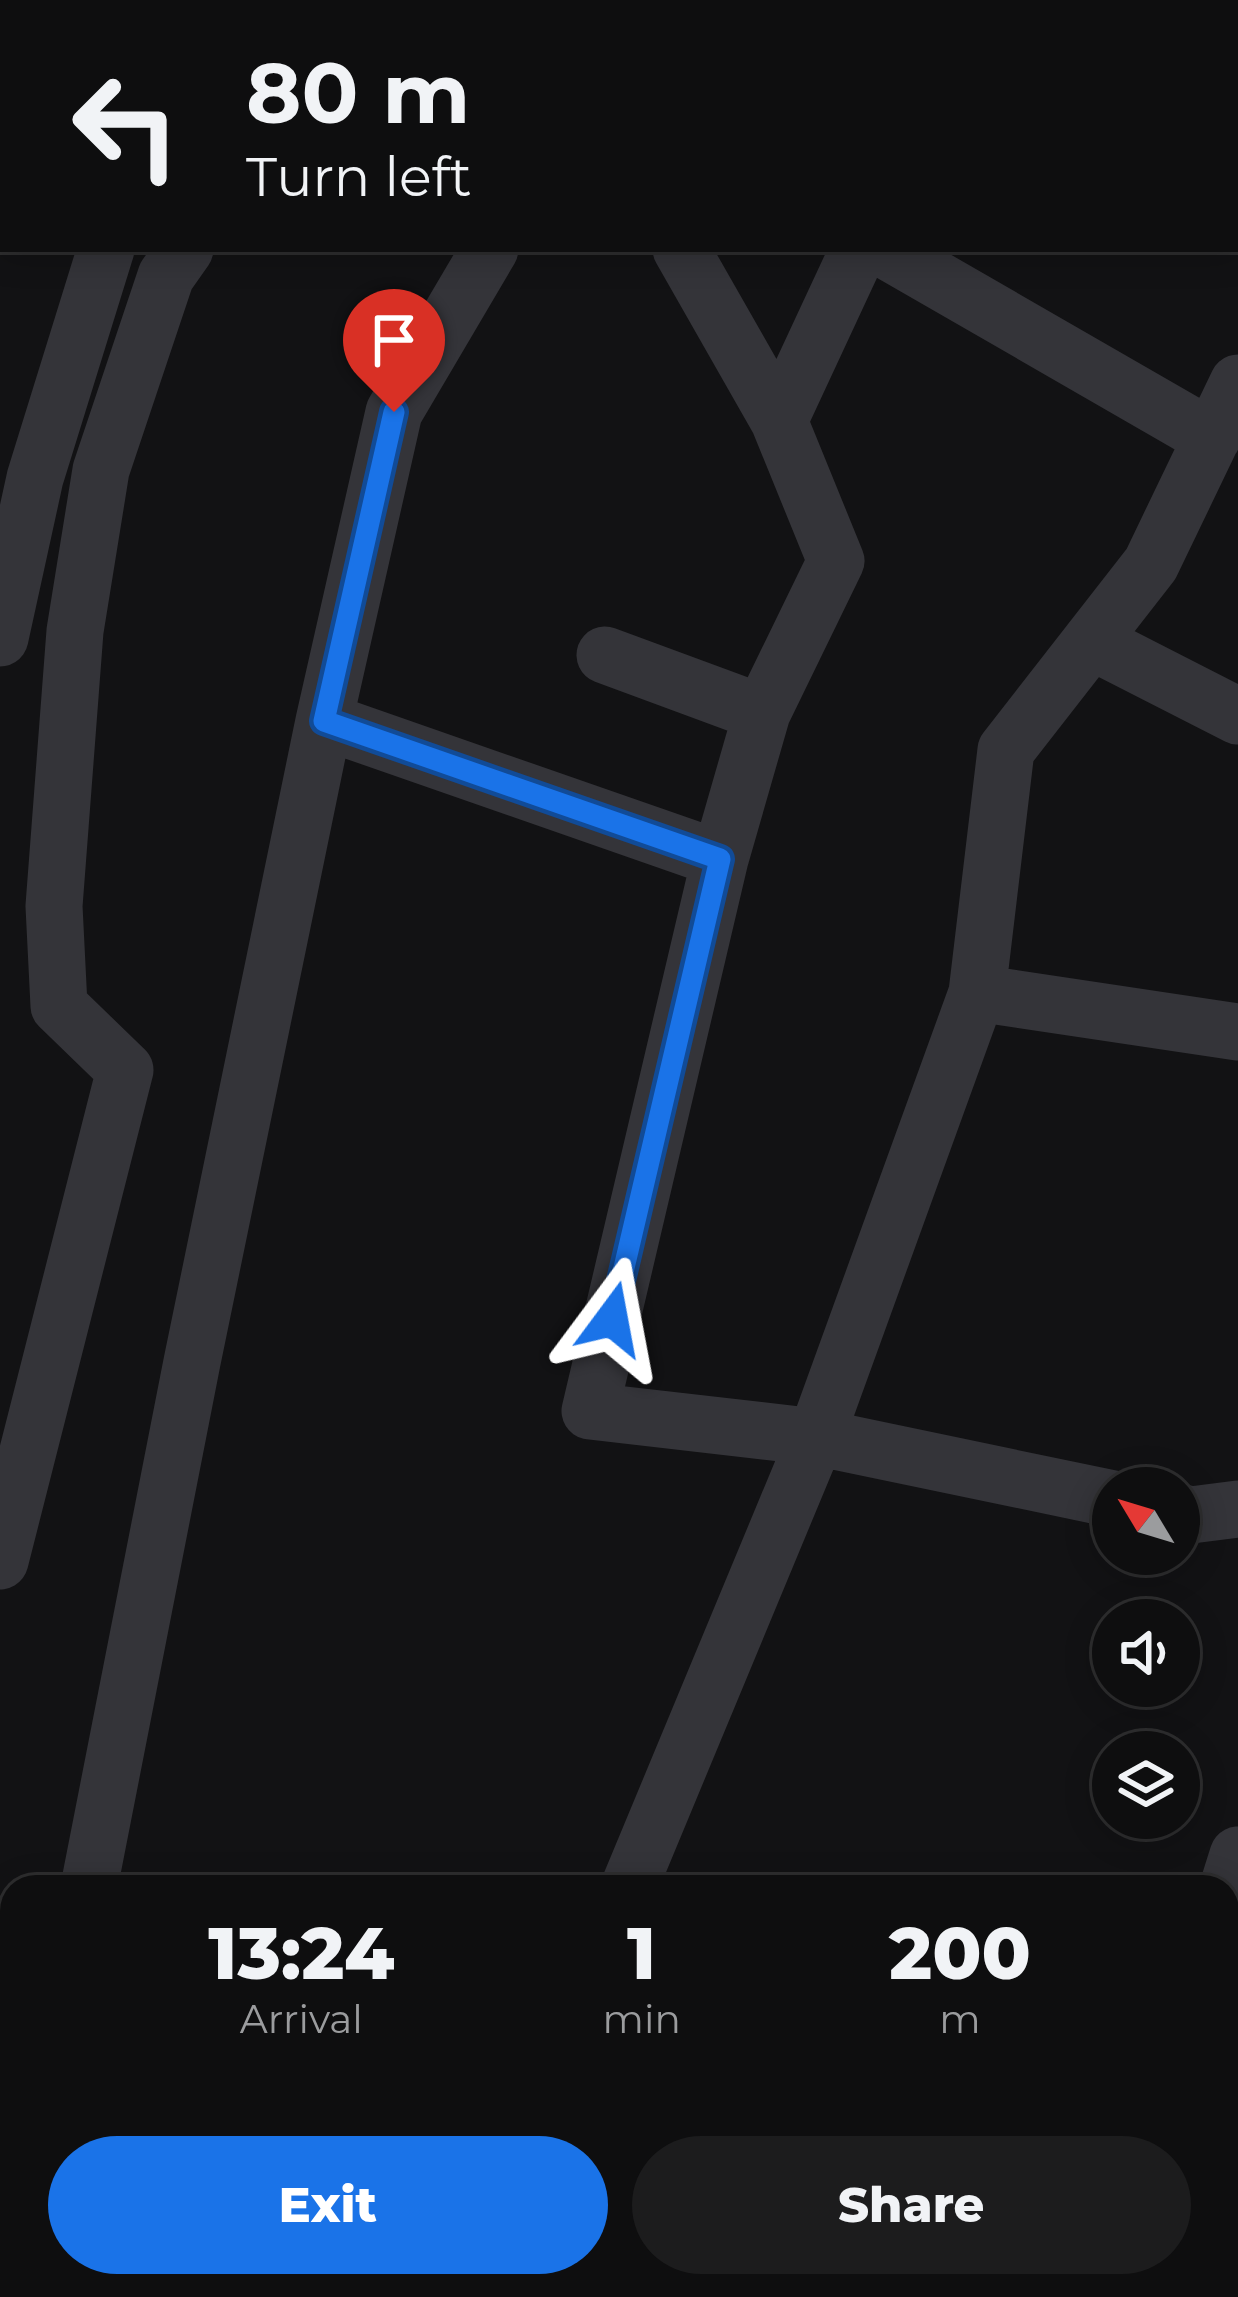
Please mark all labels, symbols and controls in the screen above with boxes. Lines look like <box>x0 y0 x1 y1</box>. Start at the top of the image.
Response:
text: 80 m <box>246 42 470 144</box>
icon: left <box>48 48 204 204</box>
text: Turn left <box>246 144 472 210</box>
pin <box>343 289 445 412</box>
icon: arrive <box>361 307 427 373</box>
position arrow <box>549 1256 675 1382</box>
north arrow <box>1092 1467 1200 1575</box>
map controls <box>1092 1467 1200 1839</box>
button: sound <box>1092 1599 1200 1707</box>
button: layers <box>1092 1731 1200 1839</box>
text: 13:24 <box>208 1909 394 1997</box>
text: 1 <box>627 1909 656 1997</box>
text: 200 <box>889 1909 1031 1997</box>
text: Arrival <box>240 1995 363 2043</box>
text: min <box>603 1995 681 2043</box>
text: m <box>939 1995 981 2043</box>
button: Exit <box>48 2136 608 2274</box>
button: Share <box>632 2136 1191 2274</box>

